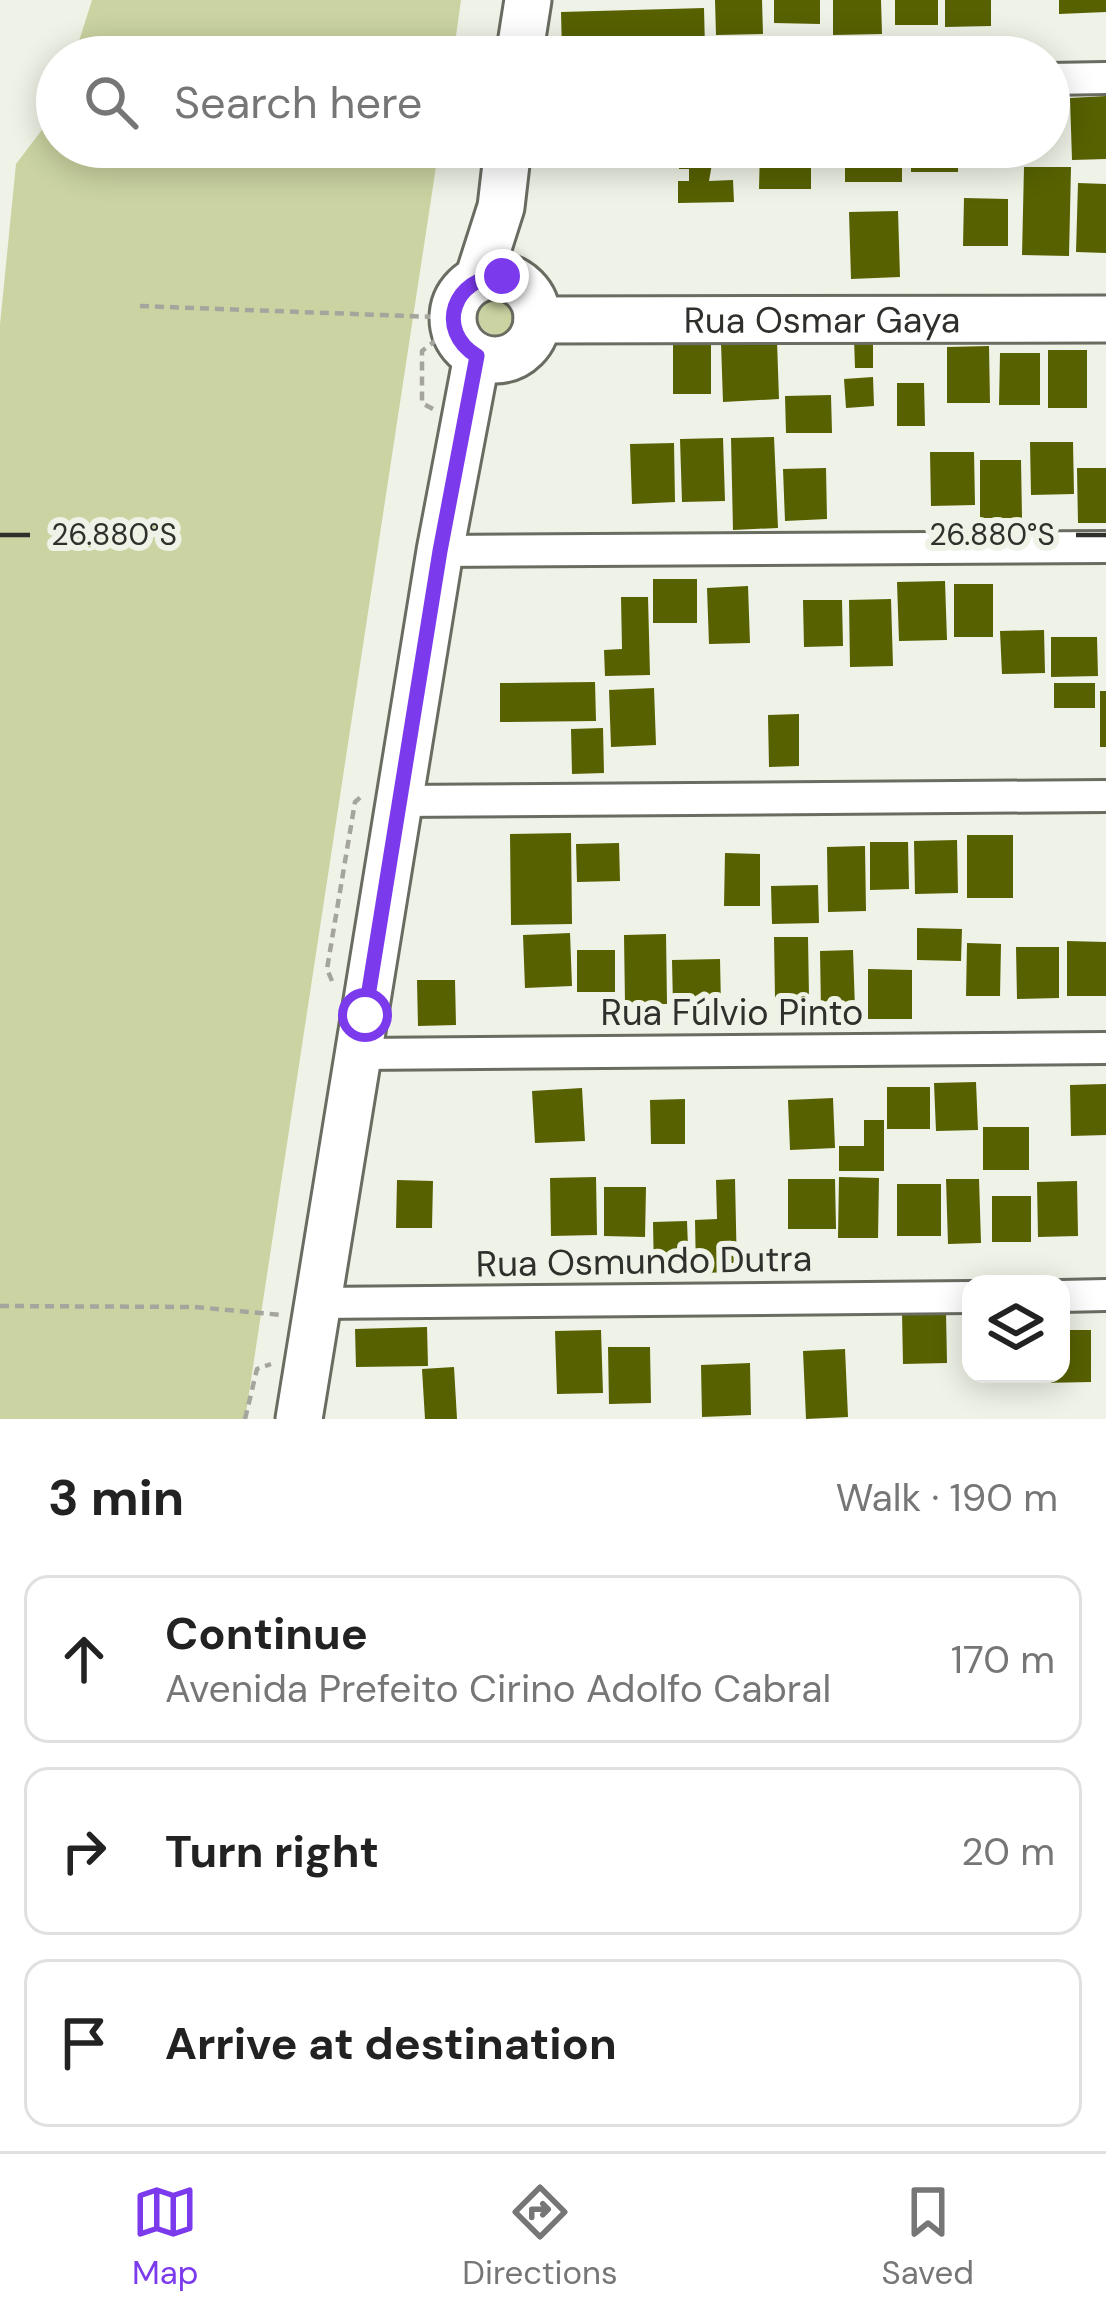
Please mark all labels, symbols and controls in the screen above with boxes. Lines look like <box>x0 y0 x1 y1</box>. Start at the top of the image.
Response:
search box <box>36 36 1070 168</box>
icon: search <box>78 69 144 135</box>
text: Search here <box>174 73 422 132</box>
route end <box>475 249 529 303</box>
street label: Rua Osmar Gaya <box>684 296 960 343</box>
text: 26.880°S <box>51 515 177 554</box>
text: 26.880°S <box>929 515 1055 554</box>
route start <box>338 988 392 1042</box>
street label: Rua Fúlvio Pinto <box>601 989 863 1036</box>
street label: Rua Osmundo Dutra <box>475 1235 813 1287</box>
map controls <box>962 1275 1070 1383</box>
button: layers <box>962 1275 1070 1383</box>
text: 3 min <box>48 1464 184 1531</box>
text: Walk · 190 m <box>836 1472 1058 1523</box>
text: Continue <box>165 1604 368 1663</box>
icon: ahead <box>51 1626 117 1692</box>
text: 170 m <box>951 1634 1055 1685</box>
text: Avenida Prefeito Cirino Adolfo Cabral <box>165 1663 831 1714</box>
icon: right <box>51 1818 117 1884</box>
text: Turn right <box>165 1822 379 1881</box>
text: 20 m <box>961 1826 1055 1877</box>
icon: arrive <box>51 2010 117 2076</box>
text: Arrive at destination <box>165 2014 617 2073</box>
tab: Map <box>132 2179 198 2294</box>
tab: Directions <box>462 2179 618 2294</box>
tab: Saved <box>882 2179 974 2294</box>

